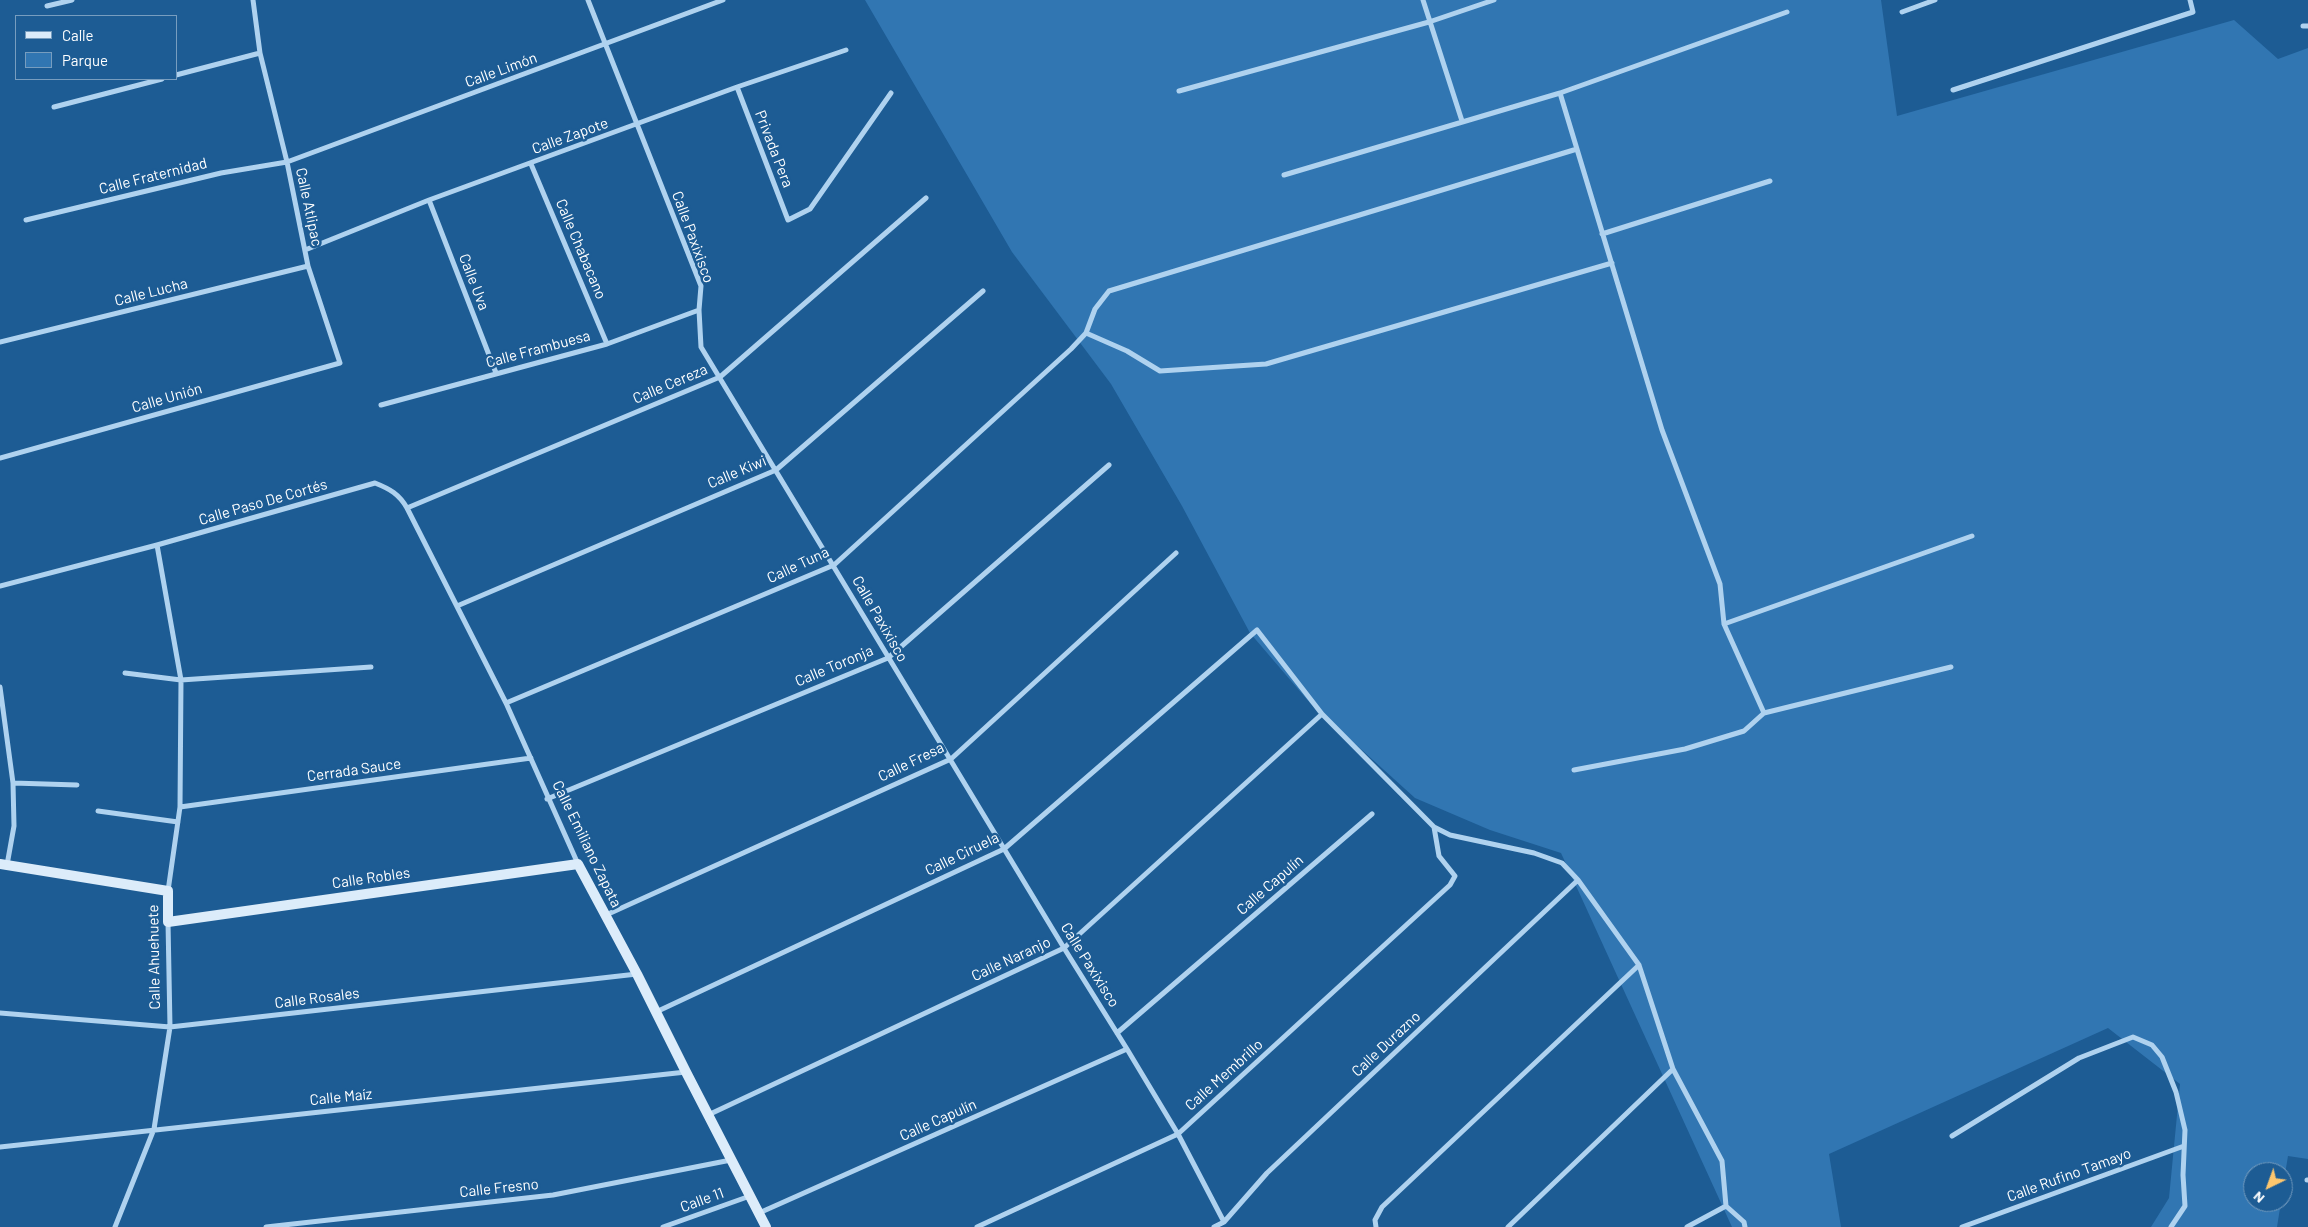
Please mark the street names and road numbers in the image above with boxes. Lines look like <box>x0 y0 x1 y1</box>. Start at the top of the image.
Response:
street label: Calle Limón <box>463 49 539 91</box>
street label: Privada Pera <box>751 108 797 190</box>
street label: Calle Zapote <box>529 114 611 158</box>
street label: Calle Fraternidad <box>97 154 209 198</box>
street label: Calle Atlipac <box>292 166 326 248</box>
street label: Calle Paxixisco <box>668 189 718 285</box>
street label: Calle Chabacano <box>552 196 610 302</box>
street label: Calle Uva <box>455 251 493 313</box>
street label: Calle Lucha <box>113 274 189 310</box>
street label: Calle Frambuesa <box>484 326 592 372</box>
street label: Calle Cereza <box>630 360 710 408</box>
street label: Calle Unión <box>130 379 204 417</box>
street label: Calle Kiwi <box>705 452 769 492</box>
street label: Calle Paso De Cortés <box>197 475 329 529</box>
street label: Calle Tuna <box>764 543 832 587</box>
street label: Calle Paxixisco <box>848 573 912 665</box>
street label: Calle Toronja <box>792 641 876 691</box>
street label: Calle Fresa <box>875 738 947 786</box>
street label: Cerrada Sauce <box>306 754 402 786</box>
street label: Calle Emiliano Zapata <box>548 778 626 910</box>
street label: Calle Ciruela <box>922 828 1002 880</box>
street label: Calle Capulín <box>1233 851 1307 919</box>
street label: Calle Robles <box>331 864 411 892</box>
street label: Calle Ahuehuete <box>144 904 164 1010</box>
street label: Calle Paxixisco <box>1057 919 1123 1011</box>
street label: Calle Naranjo <box>968 933 1054 985</box>
street label: Calle Rosales <box>274 984 360 1012</box>
street label: Calle Durazno <box>1348 1008 1424 1080</box>
street label: Calle Membrillo <box>1181 1035 1267 1115</box>
street label: Calle Maíz <box>309 1085 373 1109</box>
street label: Calle Capulín <box>897 1095 979 1145</box>
street label: Calle Rufino Tamayo <box>2004 1144 2134 1206</box>
street label: Calle Fresno <box>459 1175 539 1201</box>
street label: Calle 11 <box>678 1184 726 1216</box>

